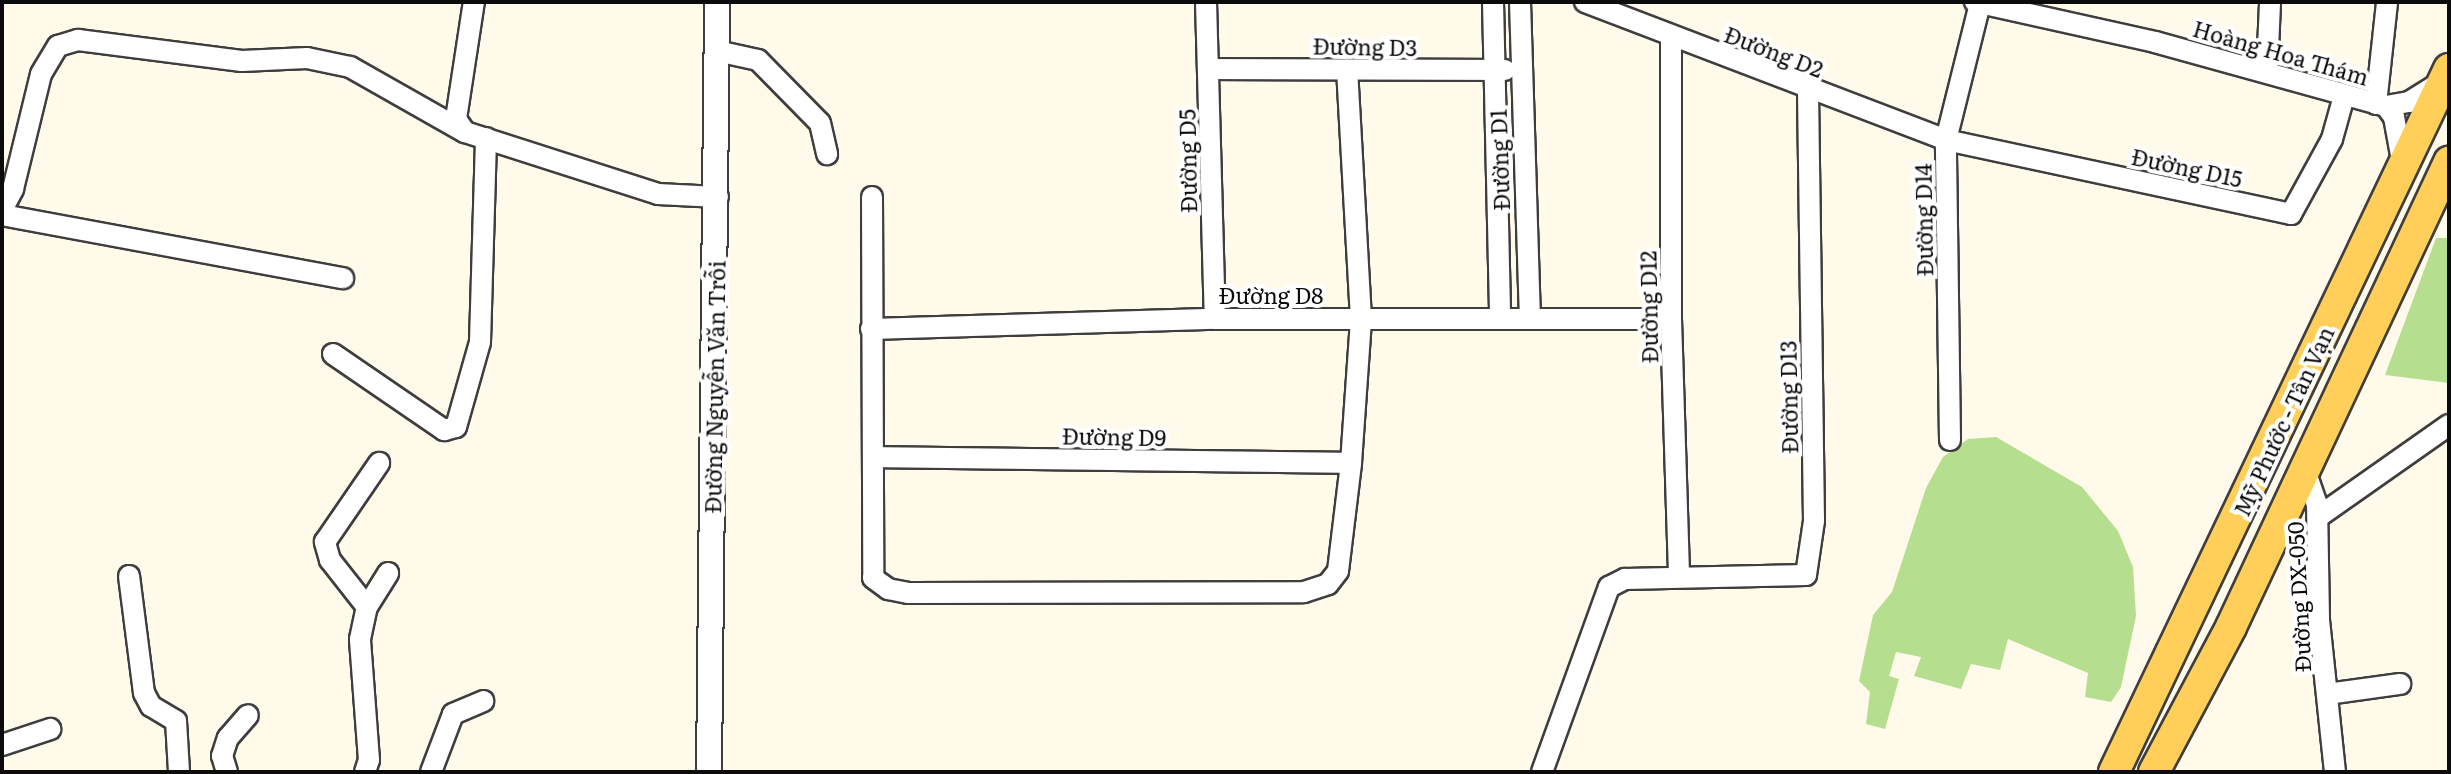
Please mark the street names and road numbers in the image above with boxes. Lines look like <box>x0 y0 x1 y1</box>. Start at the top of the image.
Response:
street label: Hoàng Hoa Thám <box>2190 14 2372 90</box>
street label: Đường D2 <box>1721 20 1827 82</box>
street label: Đường D3 <box>1312 32 1418 60</box>
street label: Đường D5 <box>1173 109 1201 213</box>
street label: Đường D1 <box>1484 109 1514 211</box>
street label: Đường D15 <box>2129 142 2245 192</box>
street label: Đường D14 <box>1909 163 1937 277</box>
street label: Đường D12 <box>1634 250 1662 364</box>
street label: Đường Nguyễn Văn Trỗi <box>699 260 729 514</box>
street label: Đường D8 <box>1219 282 1323 308</box>
street label: Mỹ Phước - Tân Vạn <box>2228 322 2338 520</box>
street label: Đường D13 <box>1774 340 1802 454</box>
street label: Đường D9 <box>1062 422 1166 450</box>
street label: Đường DX-050 <box>2281 521 2315 673</box>

